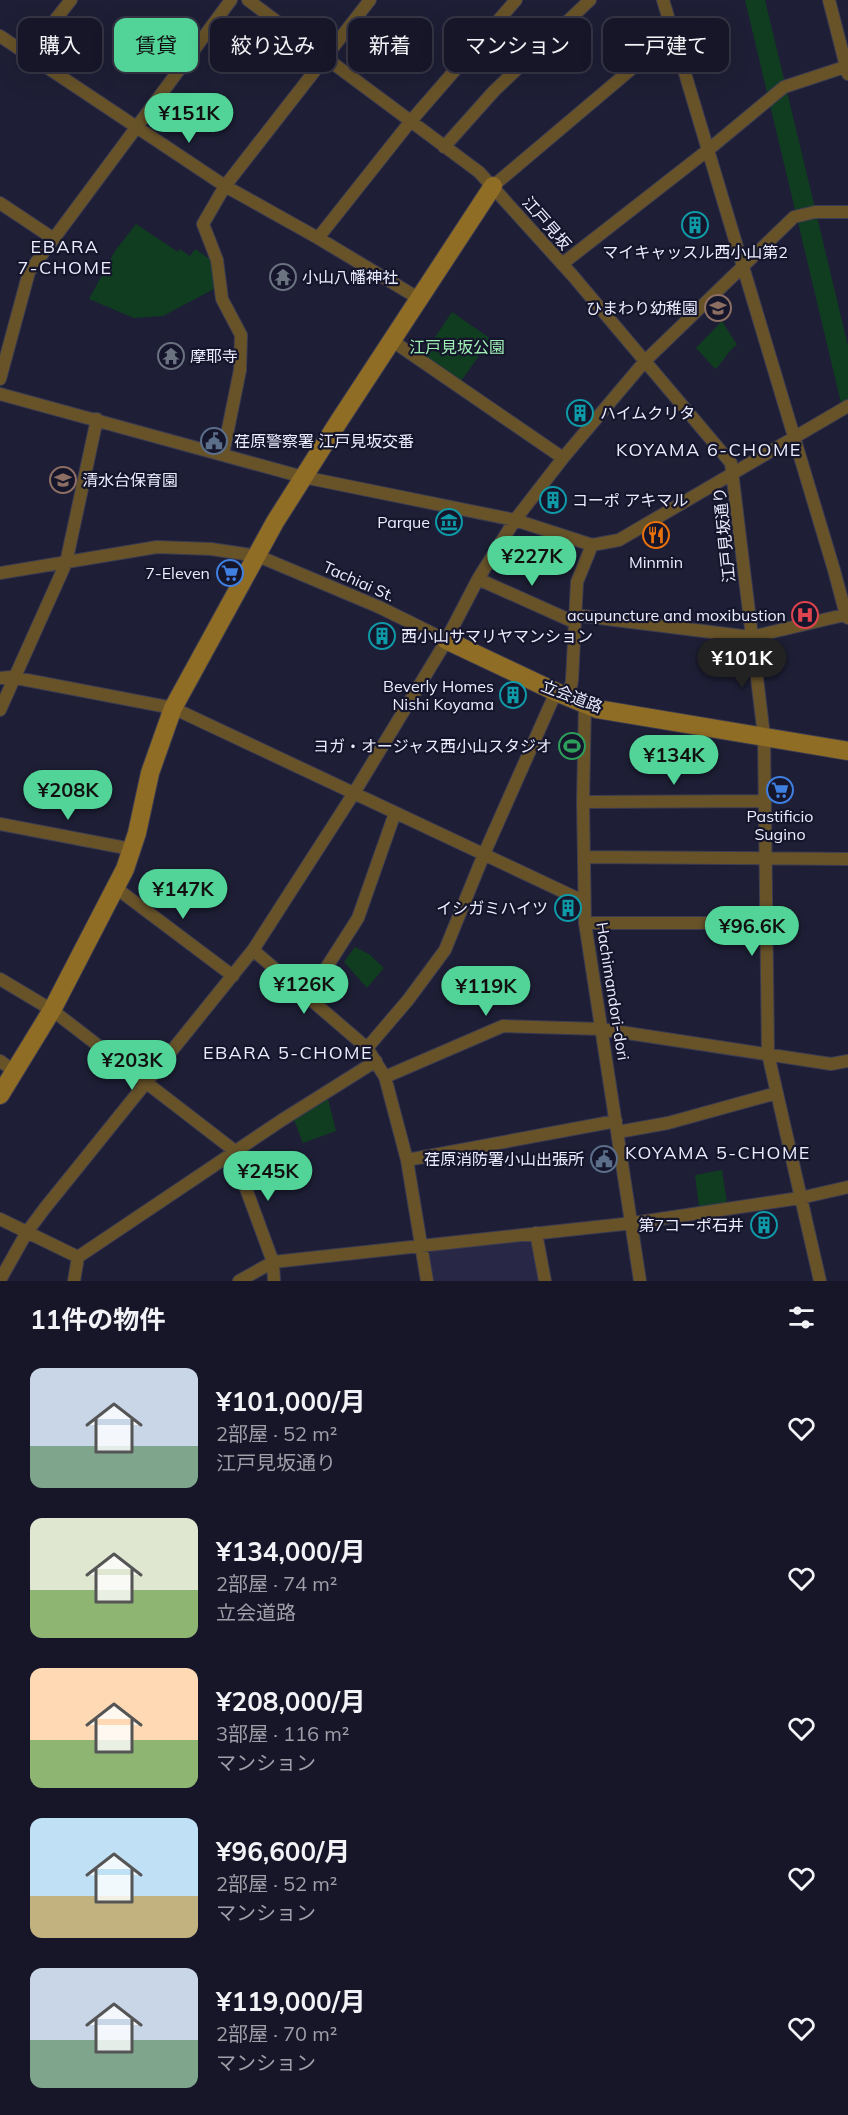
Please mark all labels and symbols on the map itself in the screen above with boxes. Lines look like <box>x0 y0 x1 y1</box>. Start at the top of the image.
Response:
pin: ¥151K <box>147 93 231 144</box>
street label: 江戸見坂 <box>518 192 576 254</box>
building icon: マイキャッスル西小山第2 <box>680 210 710 240</box>
district label: EBARA 7-CHOME <box>17 235 113 279</box>
place label: マイキャッスル西小山第2 <box>602 242 788 262</box>
temple icon: 小山八幡神社 <box>268 262 298 292</box>
place label: 小山八幡神社 <box>302 267 398 287</box>
school or university icon: ひまわり幼稚園 <box>703 293 733 323</box>
place label: ひまわり幼稚園 <box>586 298 698 318</box>
park label: 江戸見坂公園 <box>409 337 505 357</box>
temple icon: 摩耶寺 <box>156 341 186 371</box>
place label: 摩耶寺 <box>190 346 238 366</box>
building icon: ハイムクリタ <box>565 398 595 428</box>
place label: ハイムクリタ <box>600 403 695 423</box>
public building icon: 荏原警察署 江戸見坂交番 <box>199 426 229 456</box>
place label: 荏原警察署 江戸見坂交番 <box>234 431 414 451</box>
district label: KOYAMA 6-CHOME <box>616 438 802 461</box>
school or university icon: 清水台保育園 <box>48 465 78 495</box>
place label: 清水台保育園 <box>82 470 178 490</box>
building icon: コーポ アキマル <box>538 485 568 515</box>
street label: 江戸見坂通り <box>709 486 739 584</box>
place label: コーポ アキマル <box>572 490 688 510</box>
museum icon: Parque <box>434 507 464 537</box>
place label: Parque <box>377 512 430 532</box>
restaurant icon: Minmin <box>641 520 671 550</box>
pin: ¥227K <box>490 536 574 587</box>
place label: Minmin <box>629 552 683 572</box>
street label: Tachiai St. <box>320 556 398 606</box>
supermarket icon: 7-Eleven <box>215 558 245 588</box>
place label: 7-Eleven <box>145 563 210 583</box>
hospital icon: acupuncture and moxibustion <box>790 600 820 630</box>
place label: acupuncture and moxibustion <box>567 605 786 625</box>
building icon: 西小山サマリヤマンション <box>367 621 397 651</box>
place label: 西小山サマリヤマンション <box>401 626 593 646</box>
pin: ¥101K <box>700 638 784 689</box>
street label: 立会道路 <box>539 675 605 717</box>
place label: Beverly Homes Nishi Koyama <box>383 676 494 714</box>
building icon: Beverly Homes Nishi Koyama <box>498 680 528 710</box>
sports icon: ヨガ・オージャス西小山スタジオ <box>557 731 587 761</box>
pin: ¥134K <box>632 735 716 786</box>
place label: ヨガ・オージャス西小山スタジオ <box>313 736 552 756</box>
pin: ¥208K <box>26 770 110 821</box>
supermarket icon: Pastificio Sugino <box>765 775 795 805</box>
place label: Pastificio Sugino <box>747 806 813 844</box>
pin: ¥147K <box>141 869 225 920</box>
building icon: イシガミハイツ <box>553 893 583 923</box>
place label: イシガミハイツ <box>436 898 548 918</box>
pin: ¥96.6K <box>703 906 801 957</box>
street label: Hachimandori-dori <box>592 920 634 1062</box>
pin: ¥126K <box>262 964 346 1015</box>
pin: ¥119K <box>444 966 528 1017</box>
pin: ¥203K <box>90 1040 174 1091</box>
district label: EBARA 5-CHOME <box>203 1041 373 1064</box>
district label: KOYAMA 5-CHOME <box>625 1141 811 1164</box>
public building icon: 荏原消防署小山出張所 <box>589 1144 619 1174</box>
place label: 荏原消防署小山出張所 <box>424 1149 584 1169</box>
pin: ¥245K <box>226 1151 310 1202</box>
building icon: 第7コーポ石井 <box>749 1210 779 1240</box>
place label: 第7コーポ石井 <box>638 1215 744 1235</box>

